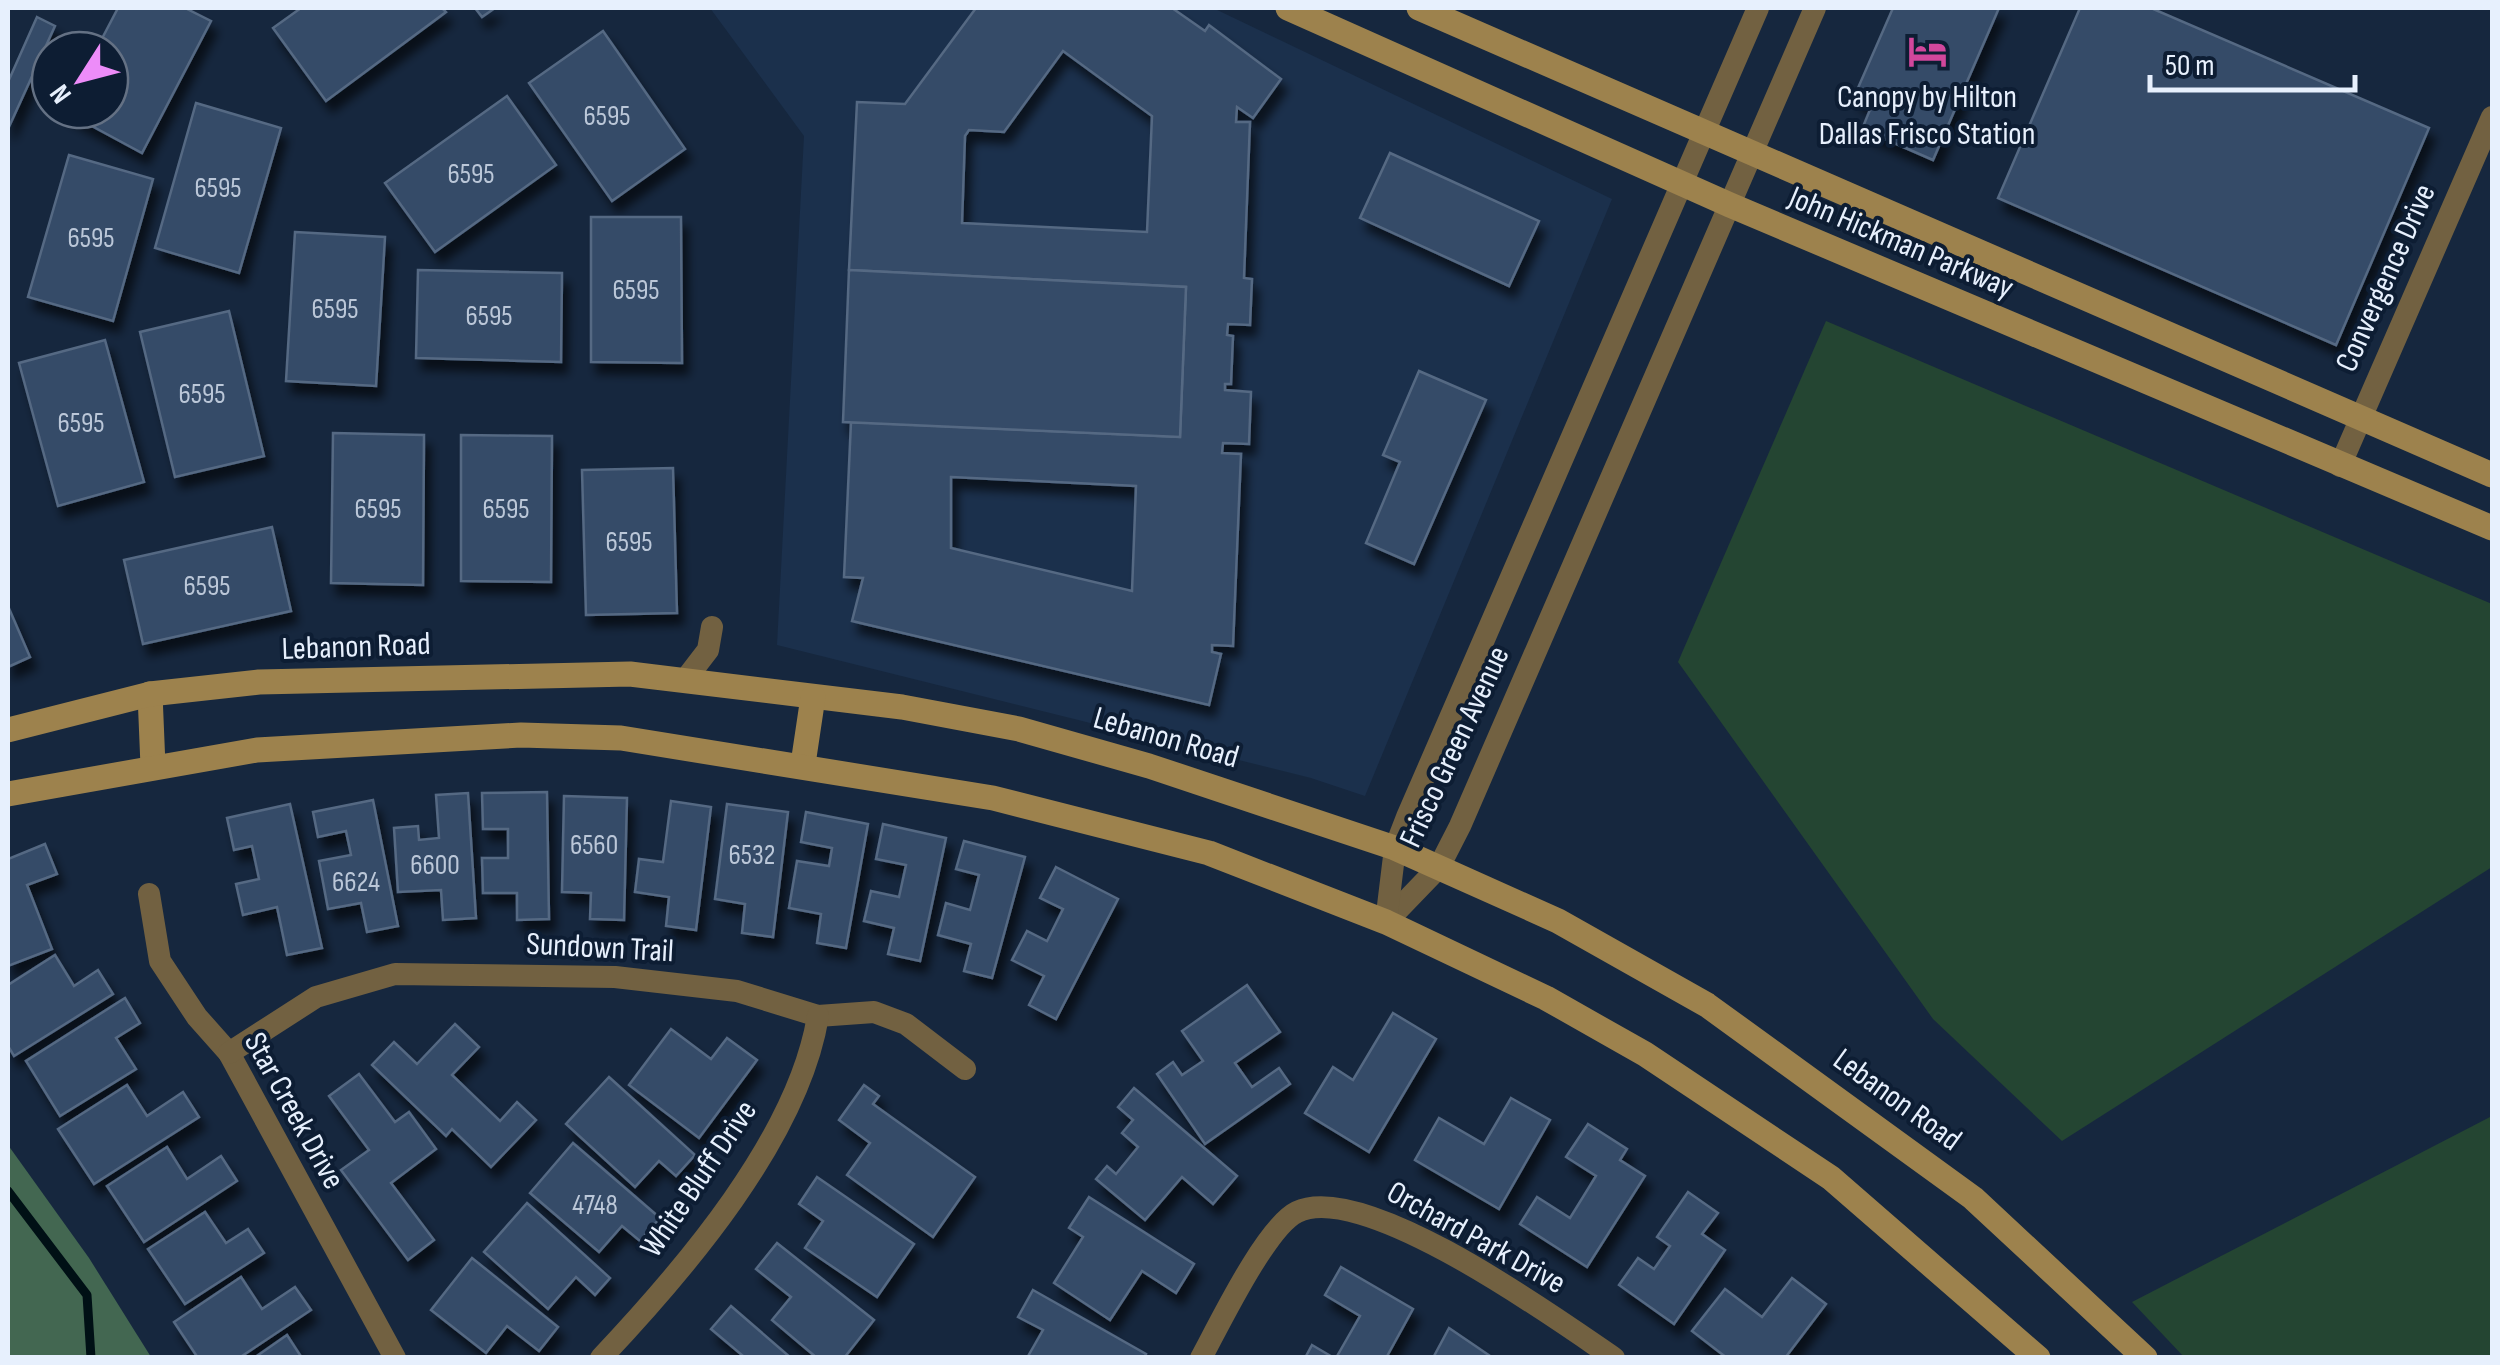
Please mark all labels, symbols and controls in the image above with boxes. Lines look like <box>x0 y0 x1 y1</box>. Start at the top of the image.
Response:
north arrow <box>30 30 130 130</box>
scale bar <box>2150 30 2355 92</box>
hotel icon: Canopy by Hilton Dallas Frisco Station <box>1906 31 1948 73</box>
text: 50 m <box>2165 48 2214 84</box>
text: N <box>43 78 79 110</box>
place label: Canopy by Hilton Dallas Frisco Station <box>1819 78 2035 154</box>
house number: 6595 <box>583 100 631 133</box>
house number: 6595 <box>447 158 495 191</box>
house number: 6595 <box>194 172 242 205</box>
street label: John Hickman Parkway <box>1782 178 2019 308</box>
street label: Convergence Drive <box>2327 178 2445 378</box>
house number: 6595 <box>67 222 115 255</box>
house number: 6595 <box>612 274 660 307</box>
house number: 6595 <box>311 293 359 326</box>
house number: 6595 <box>465 300 513 333</box>
house number: 6595 <box>178 378 226 411</box>
house number: 6595 <box>57 407 105 440</box>
house number: 6595 <box>354 493 402 526</box>
house number: 6595 <box>482 493 530 526</box>
house number: 6595 <box>605 526 653 559</box>
house number: 6595 <box>183 570 231 603</box>
street label: Lebanon Road <box>281 625 431 669</box>
street label: Frisco Green Avenue <box>1391 640 1519 854</box>
street label: Lebanon Road <box>1089 699 1243 777</box>
house number: 6560 <box>570 829 618 862</box>
house number: 6532 <box>729 839 775 872</box>
house number: 6600 <box>410 849 460 882</box>
house number: 6624 <box>332 866 380 899</box>
street label: Sundown Trail <box>525 925 675 971</box>
street label: Star Creek Drive <box>235 1026 353 1196</box>
street label: Lebanon Road <box>1825 1040 1969 1160</box>
street label: White Bluff Drive <box>632 1093 766 1265</box>
street label: Orchard Park Drive <box>1380 1173 1572 1303</box>
house number: 4748 <box>572 1189 618 1222</box>

